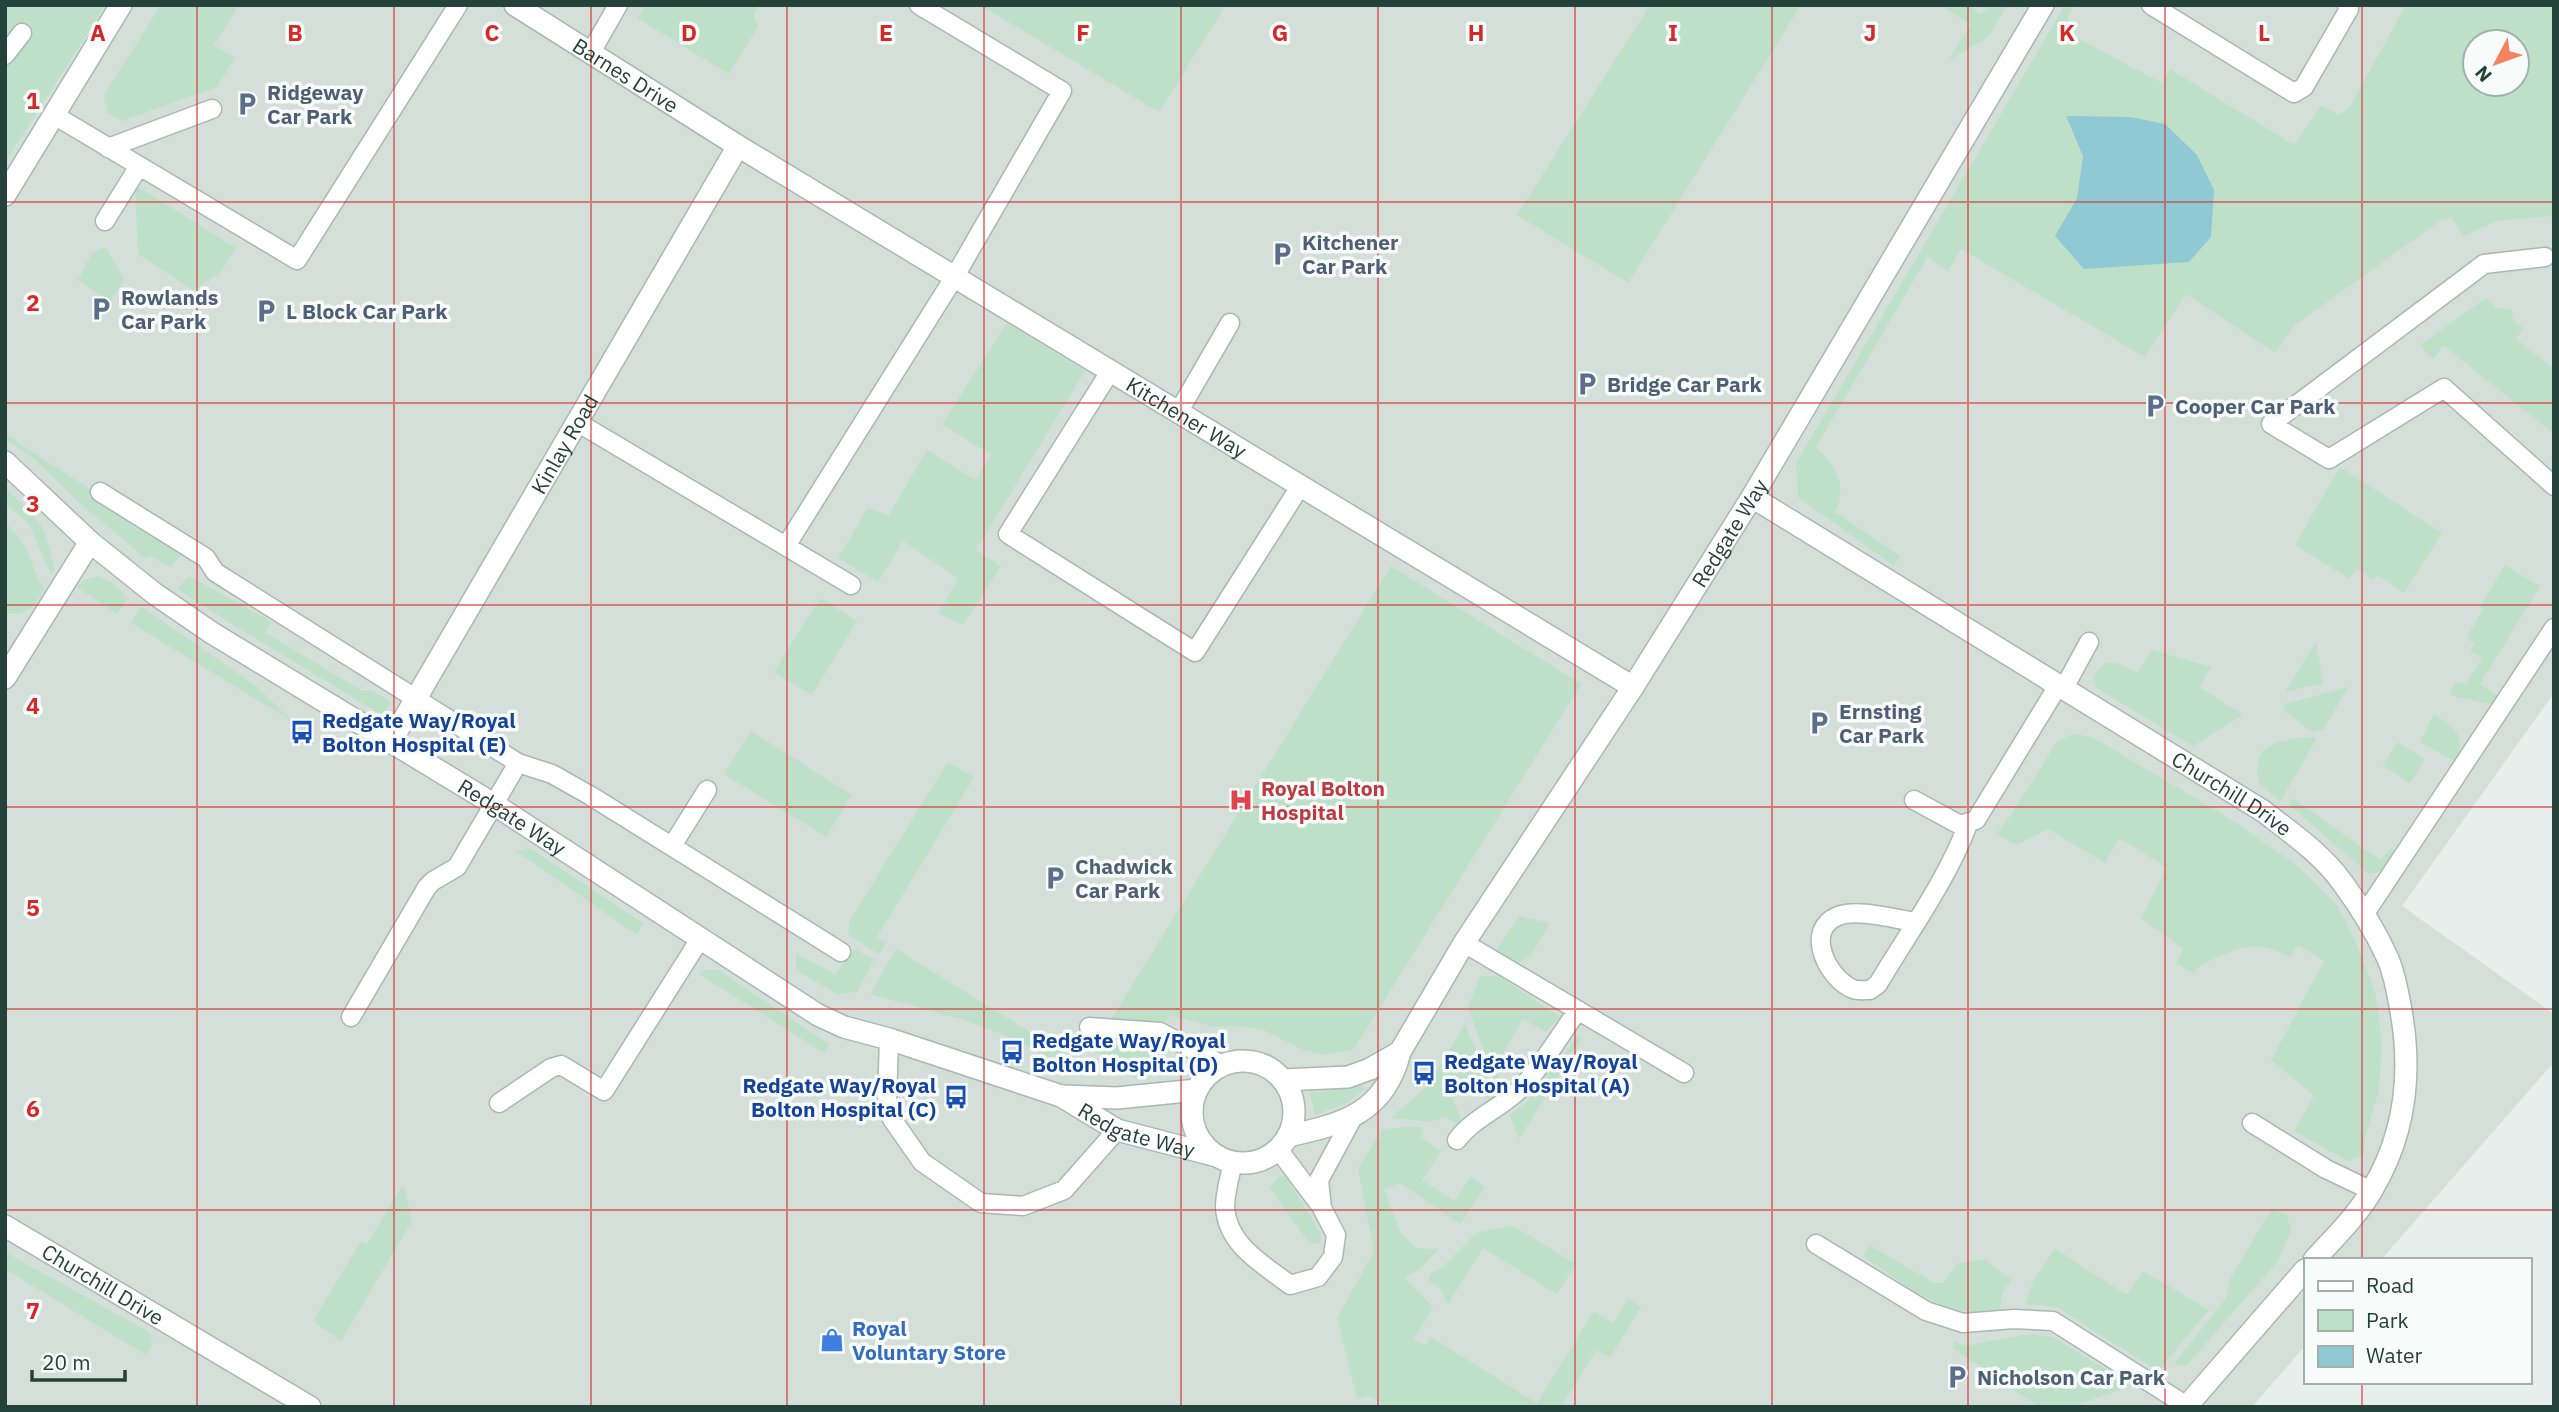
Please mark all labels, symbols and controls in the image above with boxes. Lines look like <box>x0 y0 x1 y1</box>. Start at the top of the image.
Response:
text: A <box>90 17 106 47</box>
text: B <box>287 17 303 47</box>
text: C <box>485 17 500 47</box>
text: D <box>681 17 697 47</box>
text: E <box>879 17 893 47</box>
text: F <box>1076 17 1090 47</box>
text: G <box>1272 17 1288 47</box>
text: H <box>1468 17 1484 47</box>
text: I <box>1668 17 1678 47</box>
text: J <box>1864 17 1876 47</box>
text: K <box>2059 17 2075 47</box>
text: L <box>2258 17 2270 47</box>
north arrow <box>2461 28 2531 98</box>
street label: Barnes Drive <box>567 31 684 119</box>
text: N <box>2470 61 2497 87</box>
place label: Ridgeway Car Park <box>267 78 364 130</box>
text: 1 <box>26 85 40 115</box>
parking icon: Ridgeway Car Park <box>233 90 261 118</box>
place label: Kitchener Car Park <box>1302 228 1399 280</box>
parking icon: Kitchener Car Park <box>1268 240 1296 268</box>
place label: Rowlands Car Park <box>121 283 218 335</box>
text: 2 <box>26 287 40 317</box>
parking icon: Rowlands Car Park <box>87 295 115 323</box>
parking icon: L Block Car Park <box>252 297 280 325</box>
place label: L Block Car Park <box>286 297 448 325</box>
street label: Kitchener Way <box>1121 370 1253 465</box>
parking icon: Bridge Car Park <box>1573 370 1601 398</box>
place label: Bridge Car Park <box>1607 370 1762 398</box>
street label: Kinlay Road <box>524 389 604 499</box>
parking icon: Cooper Car Park <box>2141 392 2169 420</box>
place label: Cooper Car Park <box>2175 392 2336 420</box>
street label: Redgate Way <box>1685 473 1774 593</box>
text: 3 <box>26 488 40 518</box>
text: 4 <box>26 690 40 720</box>
place label: Ernsting Car Park <box>1839 697 1925 749</box>
place label: Redgate Way/Royal Bolton Hospital (E) <box>322 706 516 758</box>
parking icon: Ernsting Car Park <box>1805 709 1833 737</box>
bus stop icon: Redgate Way/Royal Bolton Hospital (E) <box>288 718 316 746</box>
street label: Churchill Drive <box>2167 744 2298 842</box>
street label: Redgate Way <box>453 772 572 862</box>
place label: Royal Bolton Hospital <box>1261 774 1385 826</box>
hospital icon: Royal Bolton Hospital <box>1227 786 1255 814</box>
place label: Chadwick Car Park <box>1075 852 1173 904</box>
parking icon: Chadwick Car Park <box>1041 864 1069 892</box>
text: 5 <box>26 892 40 922</box>
place label: Redgate Way/Royal Bolton Hospital (D) <box>1032 1026 1226 1078</box>
bus stop icon: Redgate Way/Royal Bolton Hospital (D) <box>998 1038 1026 1066</box>
place label: Redgate Way/Royal Bolton Hospital (A) <box>1444 1047 1638 1099</box>
bus stop icon: Redgate Way/Royal Bolton Hospital (A) <box>1410 1059 1438 1087</box>
place label: Redgate Way/Royal Bolton Hospital (C) <box>742 1071 936 1123</box>
bus stop icon: Redgate Way/Royal Bolton Hospital (C) <box>942 1083 970 1111</box>
text: 6 <box>26 1093 40 1123</box>
street label: Redgate Way <box>1073 1096 1199 1164</box>
street label: Churchill Drive <box>37 1237 169 1331</box>
legend <box>2304 1258 2531 1384</box>
text: Road <box>2366 1271 2414 1299</box>
text: 7 <box>26 1295 40 1325</box>
text: Park <box>2366 1306 2409 1334</box>
place label: Royal Voluntary Store <box>852 1314 1006 1366</box>
shop icon: Royal Voluntary Store <box>818 1326 846 1354</box>
scale bar <box>32 1338 124 1382</box>
text: Water <box>2366 1341 2423 1369</box>
text: 20 m <box>42 1348 91 1376</box>
parking icon: Nicholson Car Park <box>1943 1363 1971 1391</box>
place label: Nicholson Car Park <box>1977 1363 2166 1391</box>

